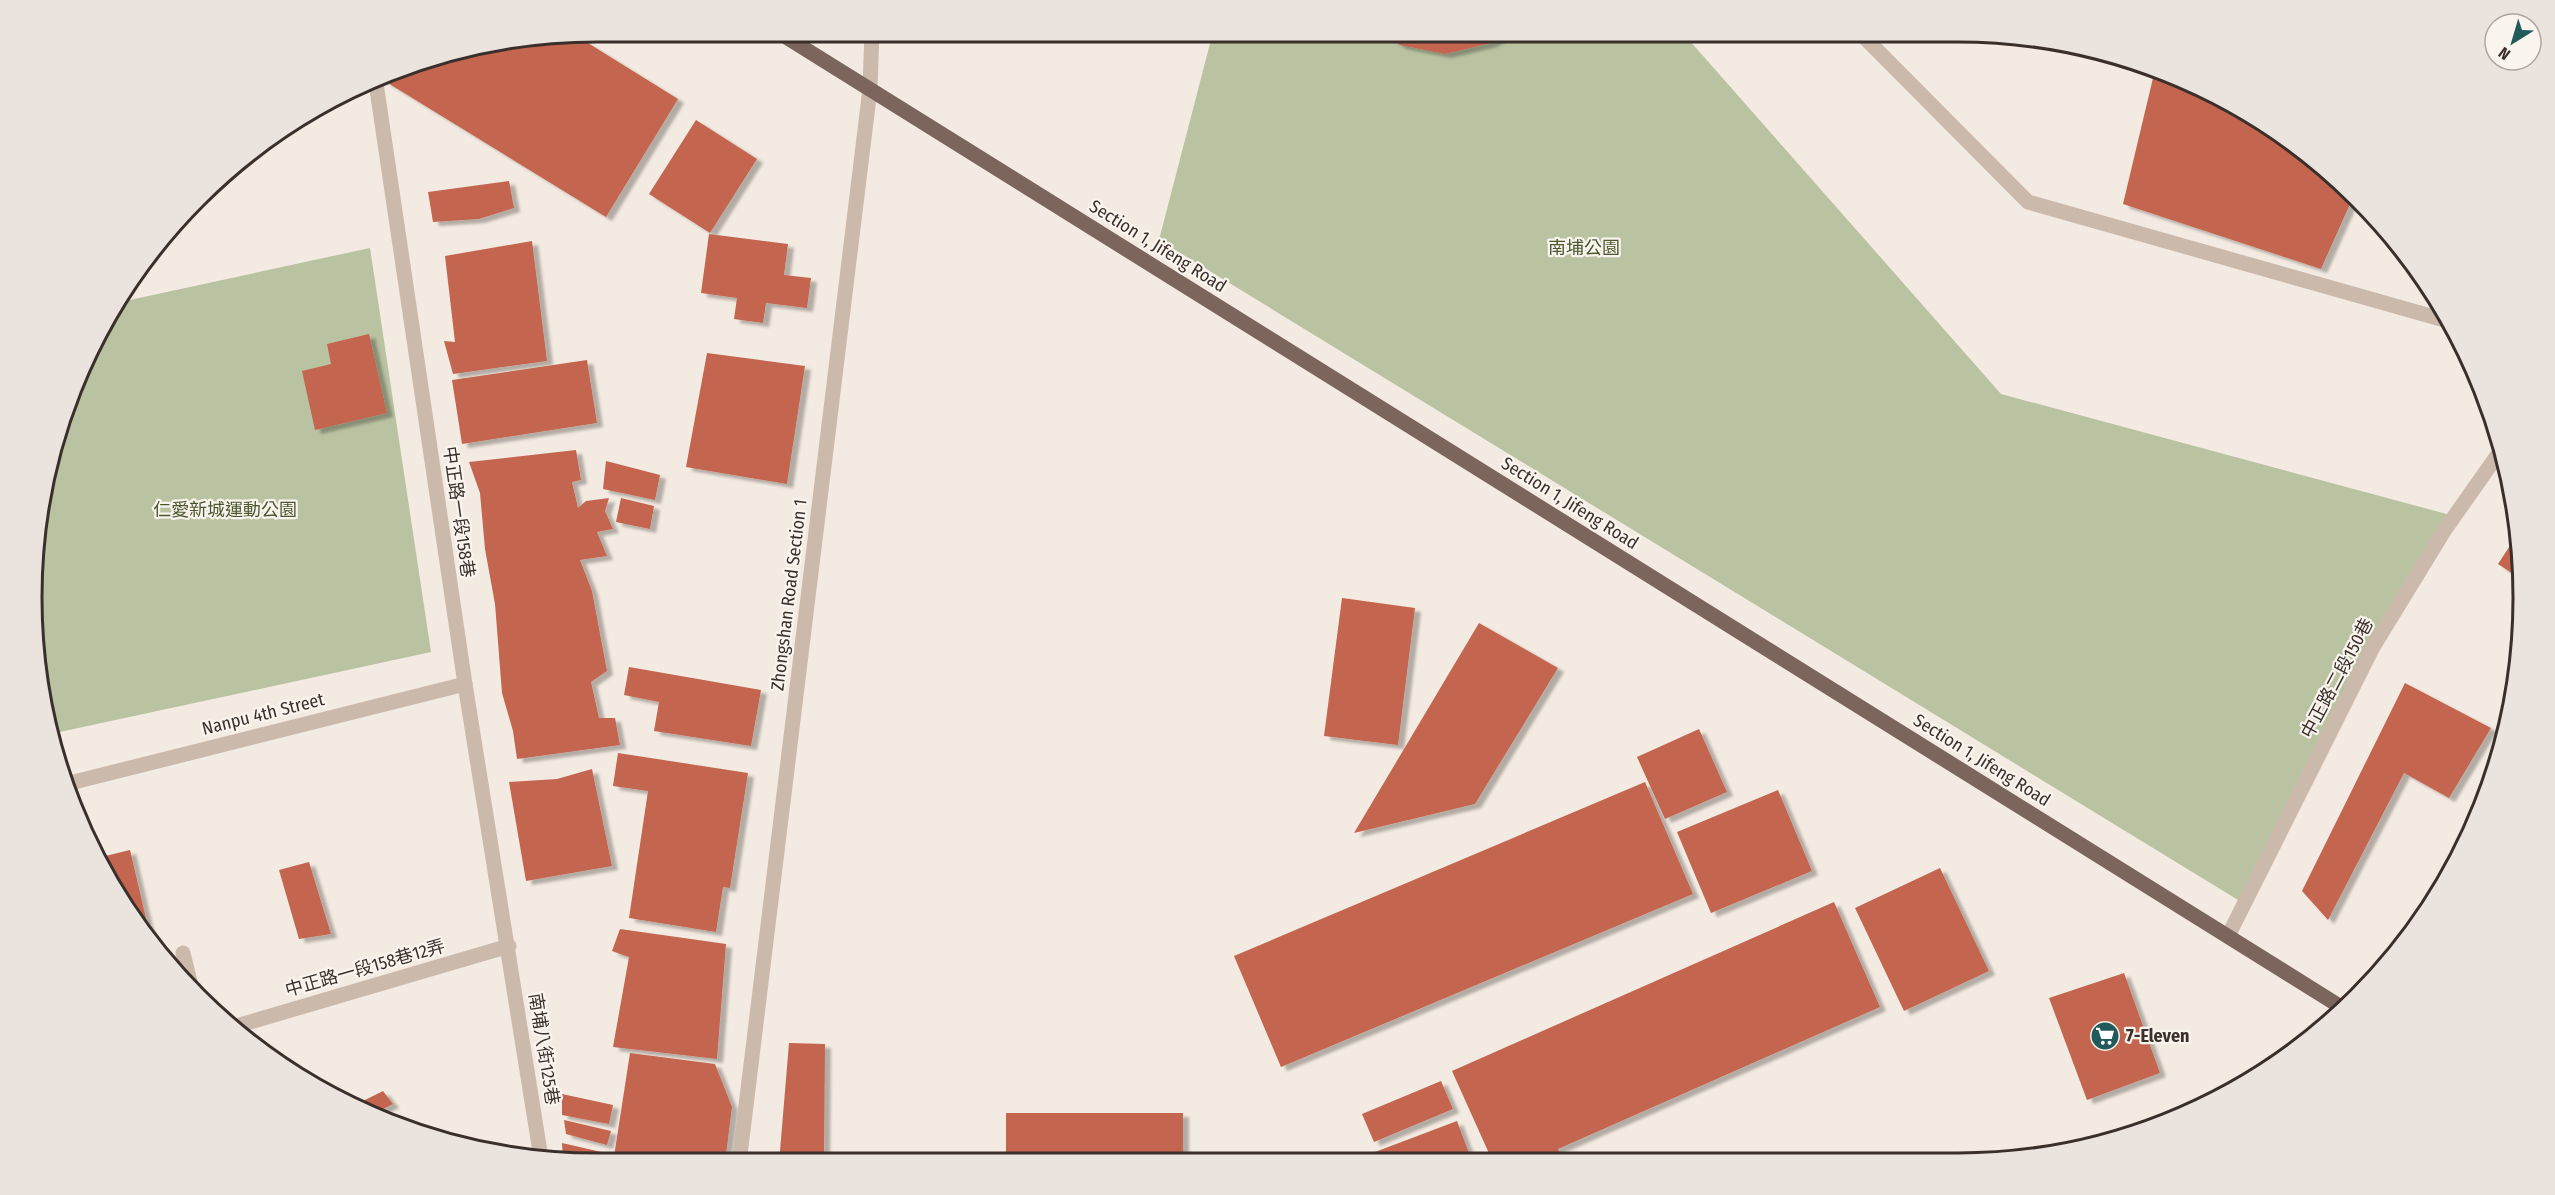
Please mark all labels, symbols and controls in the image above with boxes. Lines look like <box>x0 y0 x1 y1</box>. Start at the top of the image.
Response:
north arrow <box>2483 12 2543 72</box>
text: N <box>2495 43 2514 64</box>
street label: Section 1, Jifeng Road <box>1085 195 1231 297</box>
park label: 南埔公園 <box>1548 237 1620 259</box>
street label: 中正路一段158巷 <box>439 445 479 579</box>
street label: Section 1, Jifeng Road <box>1497 452 1643 554</box>
street label: Zhongshan Road Section 1 <box>766 498 812 692</box>
park label: 仁愛新城運動公園 <box>153 499 297 521</box>
street label: 中正路二段150巷 <box>2296 614 2378 742</box>
street label: Nanpu 4th Street <box>200 688 326 740</box>
street label: Section 1, Jifeng Road <box>1909 709 2055 811</box>
street label: 中正路一段158巷12弄 <box>283 935 447 1001</box>
street label: 南埔八街125巷 <box>524 991 564 1107</box>
supermarket icon: 7-Eleven <box>2089 1020 2121 1052</box>
place label: 7-Eleven <box>2126 1025 2189 1047</box>

